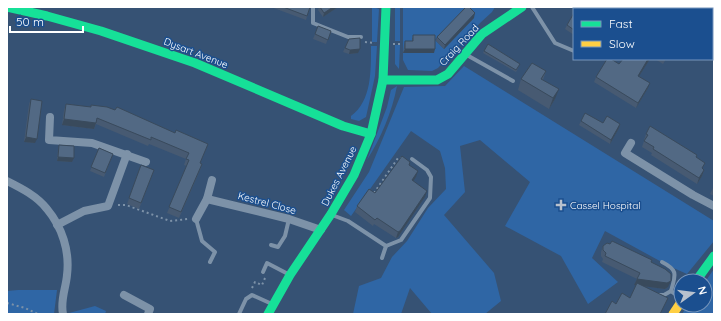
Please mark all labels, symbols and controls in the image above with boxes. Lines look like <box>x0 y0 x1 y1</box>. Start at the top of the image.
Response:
scale bar <box>10 8 83 34</box>
legend <box>573 8 713 60</box>
text: 50 m <box>16 14 44 29</box>
text: Fast <box>609 16 633 31</box>
street label: Craig Road <box>436 21 482 69</box>
street label: Dysart Avenue <box>162 35 230 71</box>
text: Slow <box>609 36 635 51</box>
street label: Dukes Avenue <box>318 144 360 208</box>
street label: Kestrel Close <box>236 189 298 217</box>
marker: Cassel Hospital <box>555 199 567 211</box>
place label: Cassel Hospital <box>570 199 641 212</box>
north arrow <box>673 273 713 313</box>
text: N <box>695 285 710 296</box>

